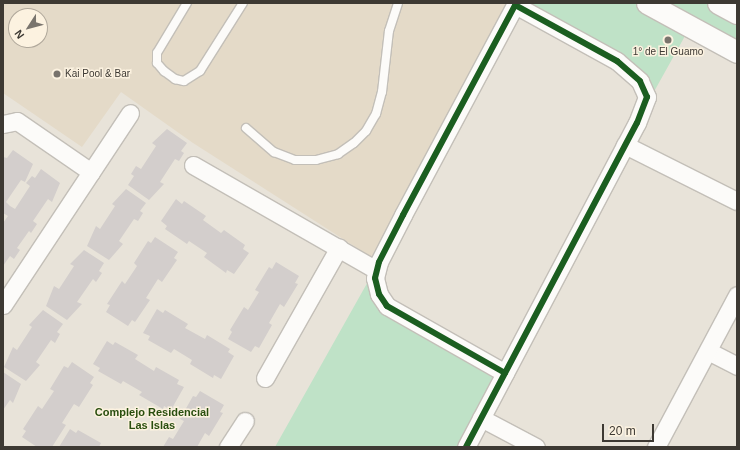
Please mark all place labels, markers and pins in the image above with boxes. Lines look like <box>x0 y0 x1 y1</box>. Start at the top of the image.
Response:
marker: 1° de El Guamo <box>663 35 673 45</box>
place label: 1° de El Guamo <box>633 46 703 58</box>
place label: Kai Pool & Bar <box>65 68 130 80</box>
marker: Kai Pool & Bar <box>52 69 62 79</box>

